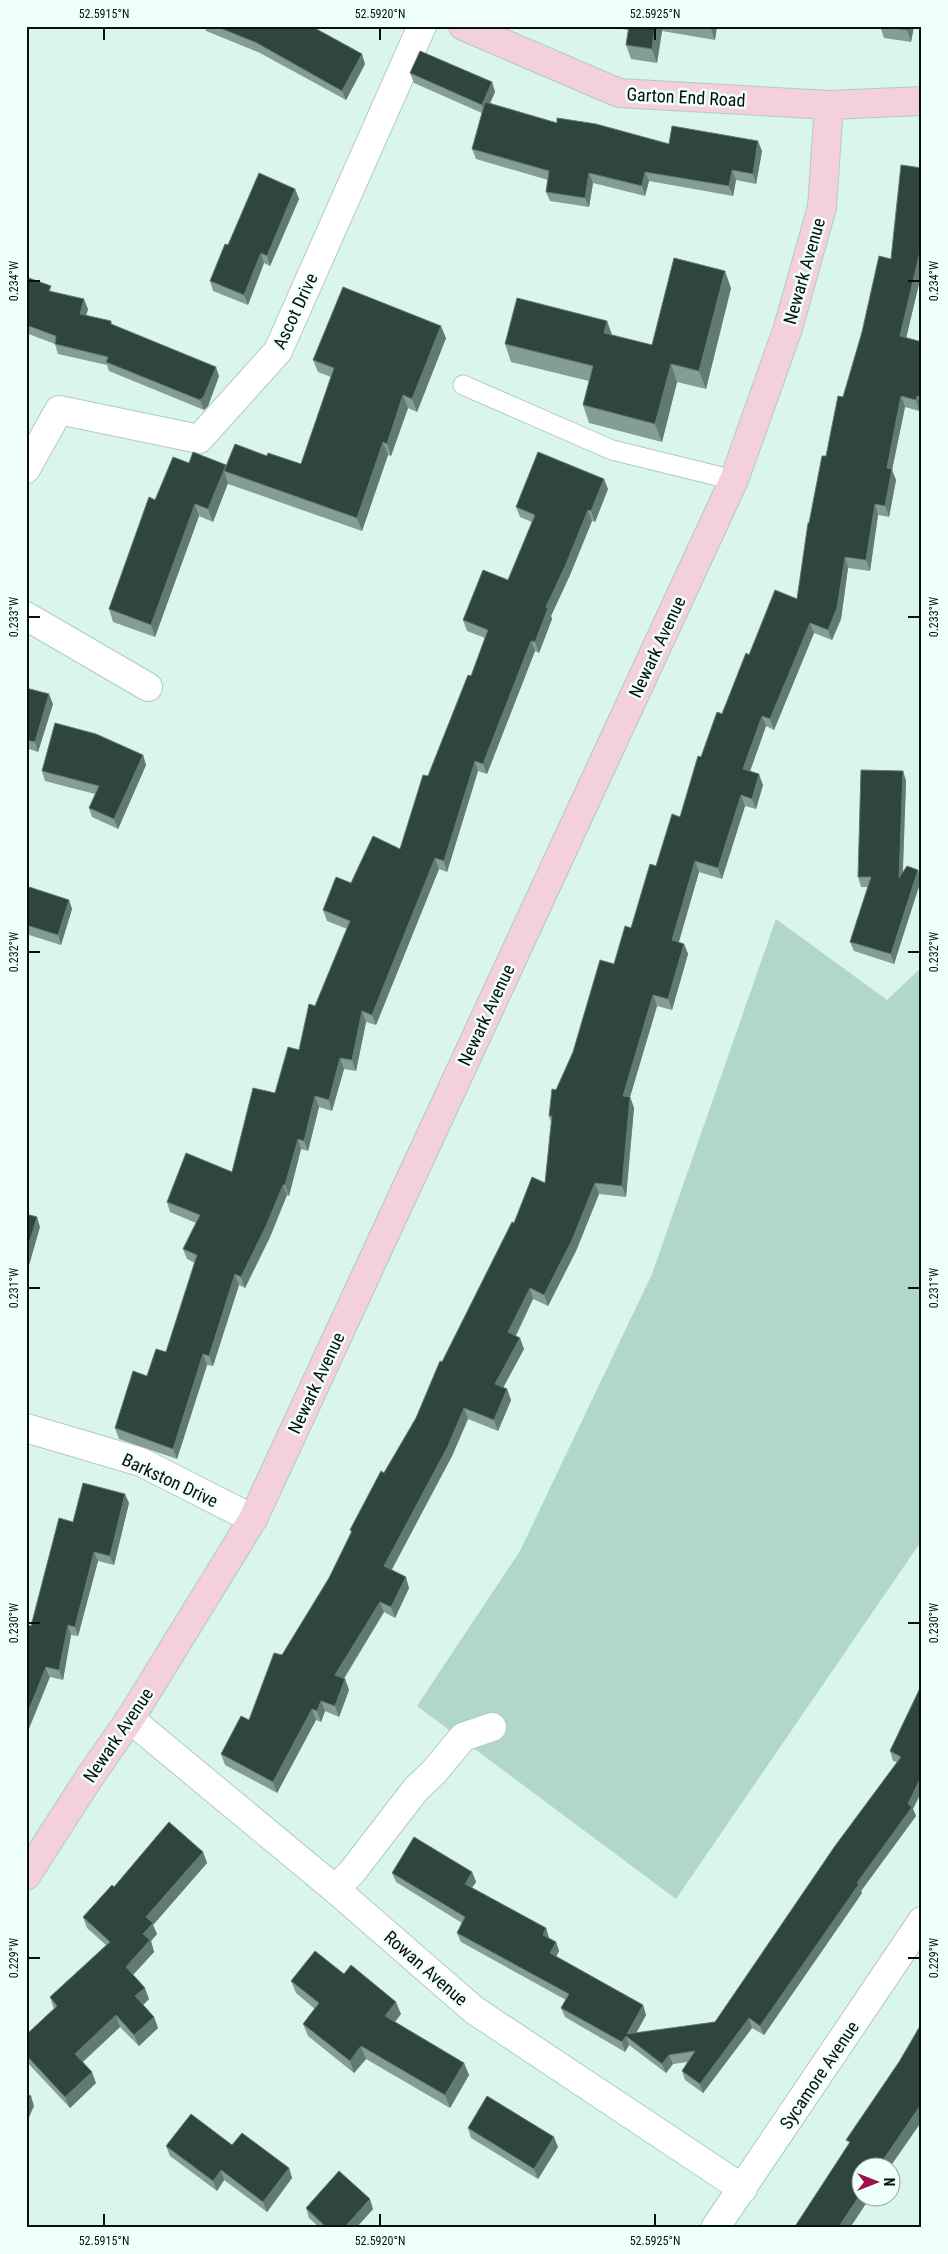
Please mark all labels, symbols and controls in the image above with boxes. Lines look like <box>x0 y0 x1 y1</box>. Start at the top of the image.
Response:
text: 52.5915°N <box>79 7 129 21</box>
text: 52.5920°N <box>355 7 405 21</box>
text: 52.5925°N <box>630 7 680 21</box>
street label: Garton End Road <box>626 83 746 111</box>
street label: Newark Avenue <box>779 215 829 327</box>
text: 0.234°W <box>7 261 21 301</box>
text: 0.234°W <box>927 261 941 301</box>
street label: Ascot Drive <box>268 270 322 352</box>
street label: Newark Avenue <box>624 593 690 701</box>
text: 0.233°W <box>7 597 21 637</box>
text: 0.233°W <box>927 597 941 637</box>
text: 0.232°W <box>7 932 21 972</box>
text: 0.232°W <box>927 932 941 972</box>
street label: Newark Avenue <box>453 961 519 1069</box>
text: 0.231°W <box>7 1268 21 1308</box>
text: 0.231°W <box>927 1268 941 1308</box>
street label: Newark Avenue <box>283 1329 349 1437</box>
street label: Barkston Drive <box>119 1449 221 1511</box>
text: 0.230°W <box>7 1603 21 1643</box>
text: 0.230°W <box>927 1603 941 1643</box>
street label: Newark Avenue <box>79 1684 157 1786</box>
street label: Rowan Avenue <box>380 1926 472 2010</box>
text: 0.229°W <box>7 1938 21 1978</box>
text: 0.229°W <box>927 1938 941 1978</box>
street label: Sycamore Avenue <box>775 2017 863 2133</box>
north arrow <box>850 2156 900 2206</box>
text: N <box>881 2178 897 2186</box>
text: 52.5915°N <box>79 2234 129 2248</box>
text: 52.5920°N <box>355 2234 405 2248</box>
text: 52.5925°N <box>630 2234 680 2248</box>

